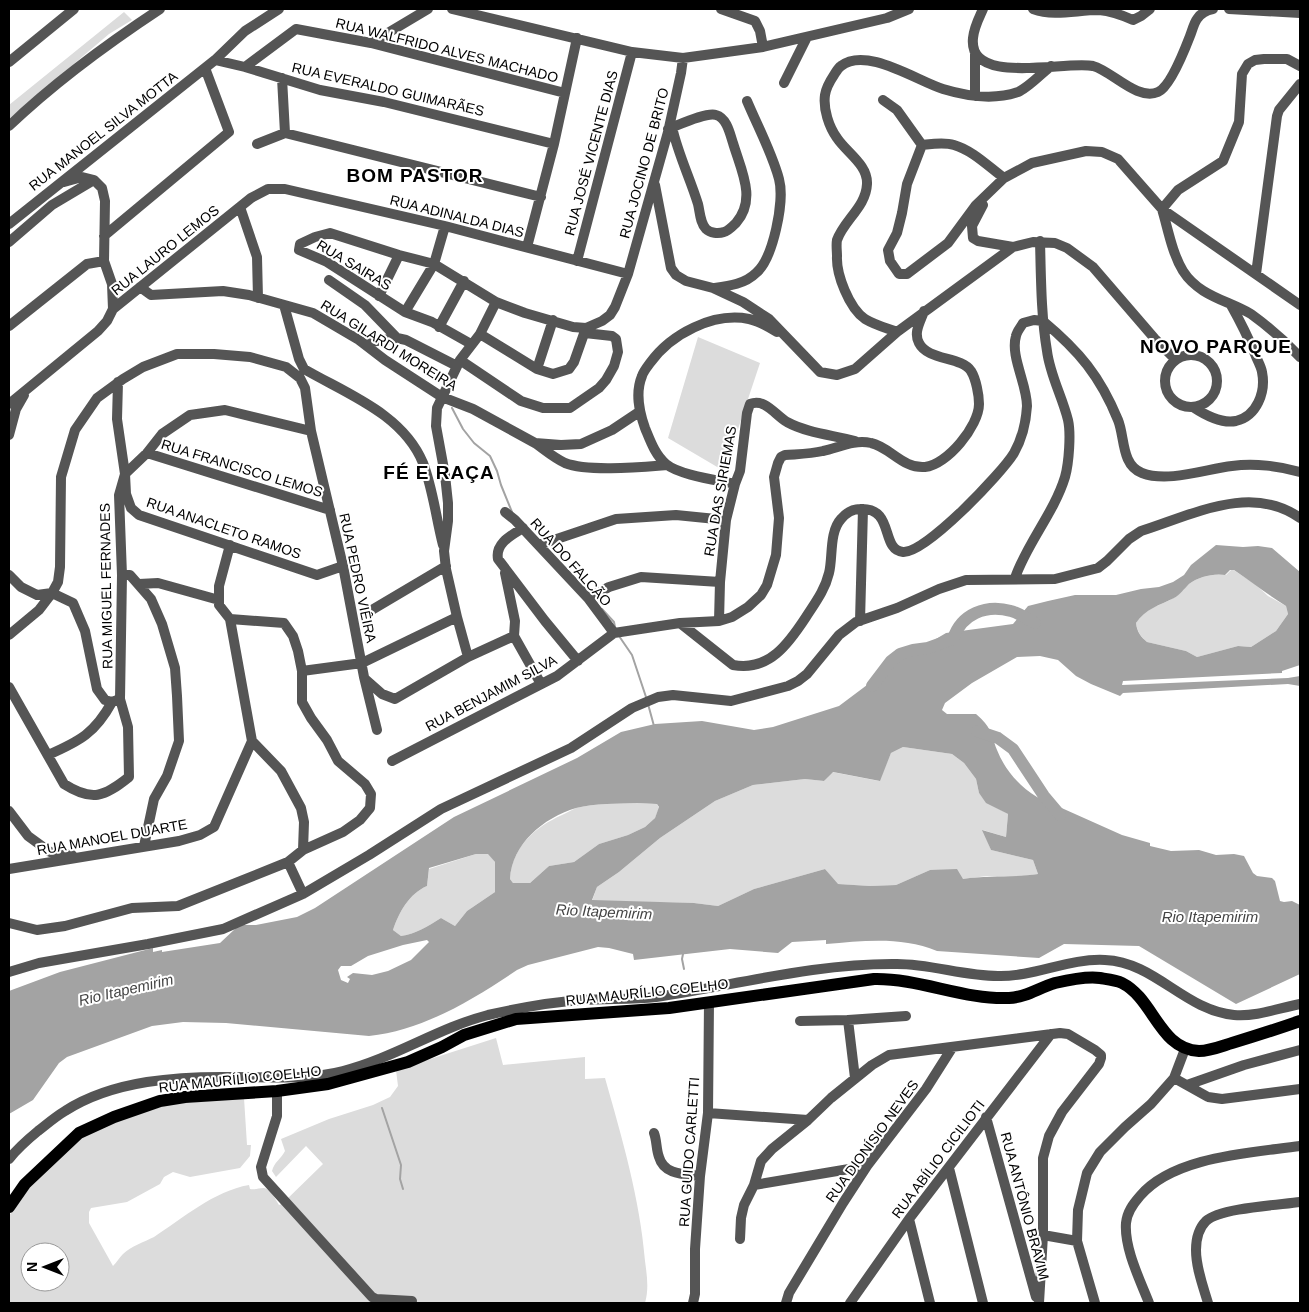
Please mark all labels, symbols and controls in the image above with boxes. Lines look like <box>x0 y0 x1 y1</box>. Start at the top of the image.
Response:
street label: RUA WALFRIDO ALVES MACHADO <box>334 15 560 85</box>
street label: RUA EVERALDO GUIMARÃES <box>290 59 486 119</box>
street label: RUA MANOEL SILVA MOTTA <box>26 68 181 194</box>
street label: RUA JOSÉ VICENTE DIAS <box>561 69 621 237</box>
street label: RUA JOCINO DE BRITO <box>616 86 672 240</box>
district label: BOM PASTOR <box>346 165 484 186</box>
street label: RUA ADINALDA DIAS <box>388 192 526 240</box>
street label: RUA LAURO LEMOS <box>108 202 222 298</box>
street label: RUA SAIRAS <box>314 237 394 293</box>
street label: RUA GILARDI MOREIRA <box>318 296 461 394</box>
district label: NOVO PARQUE <box>1140 336 1292 357</box>
street label: RUA DAS SIRIEMAS <box>701 424 739 558</box>
street label: RUA FRANCISCO LEMOS <box>159 436 325 500</box>
district label: FÉ E RAÇA <box>383 462 495 483</box>
street label: RUA ANACLETO RAMOS <box>145 494 303 562</box>
street label: RUA MIGUEL FERNADES <box>97 503 115 669</box>
street label: RUA PEDRO VIÊIRA <box>336 512 380 645</box>
street label: RUA DO FALCÃO <box>527 515 615 609</box>
street label: RUA BENJAMIM SILVA <box>423 651 560 734</box>
street label: RUA MANOEL DUARTE <box>36 816 188 858</box>
water label: Rio Itapemirim <box>555 900 653 923</box>
water label: Rio Itapemirim <box>1162 908 1258 925</box>
water label: Rio Itapemirim <box>77 970 175 1009</box>
street label: RUA MAURÍLIO COELHO <box>565 975 729 1008</box>
street label: RUA MAURÍLIO COELHO <box>158 1062 322 1095</box>
street label: RUA GUIDO CARLETTI <box>676 1077 702 1227</box>
street label: RUA DIONÍSIO NEVES <box>822 1077 922 1205</box>
street label: RUA ABÍLIO CICILIOTI <box>888 1097 988 1221</box>
street label: RUA ANTÔNIO BRAVIM <box>998 1130 1052 1282</box>
north arrow <box>20 1242 70 1292</box>
text: N <box>24 1262 40 1272</box>

